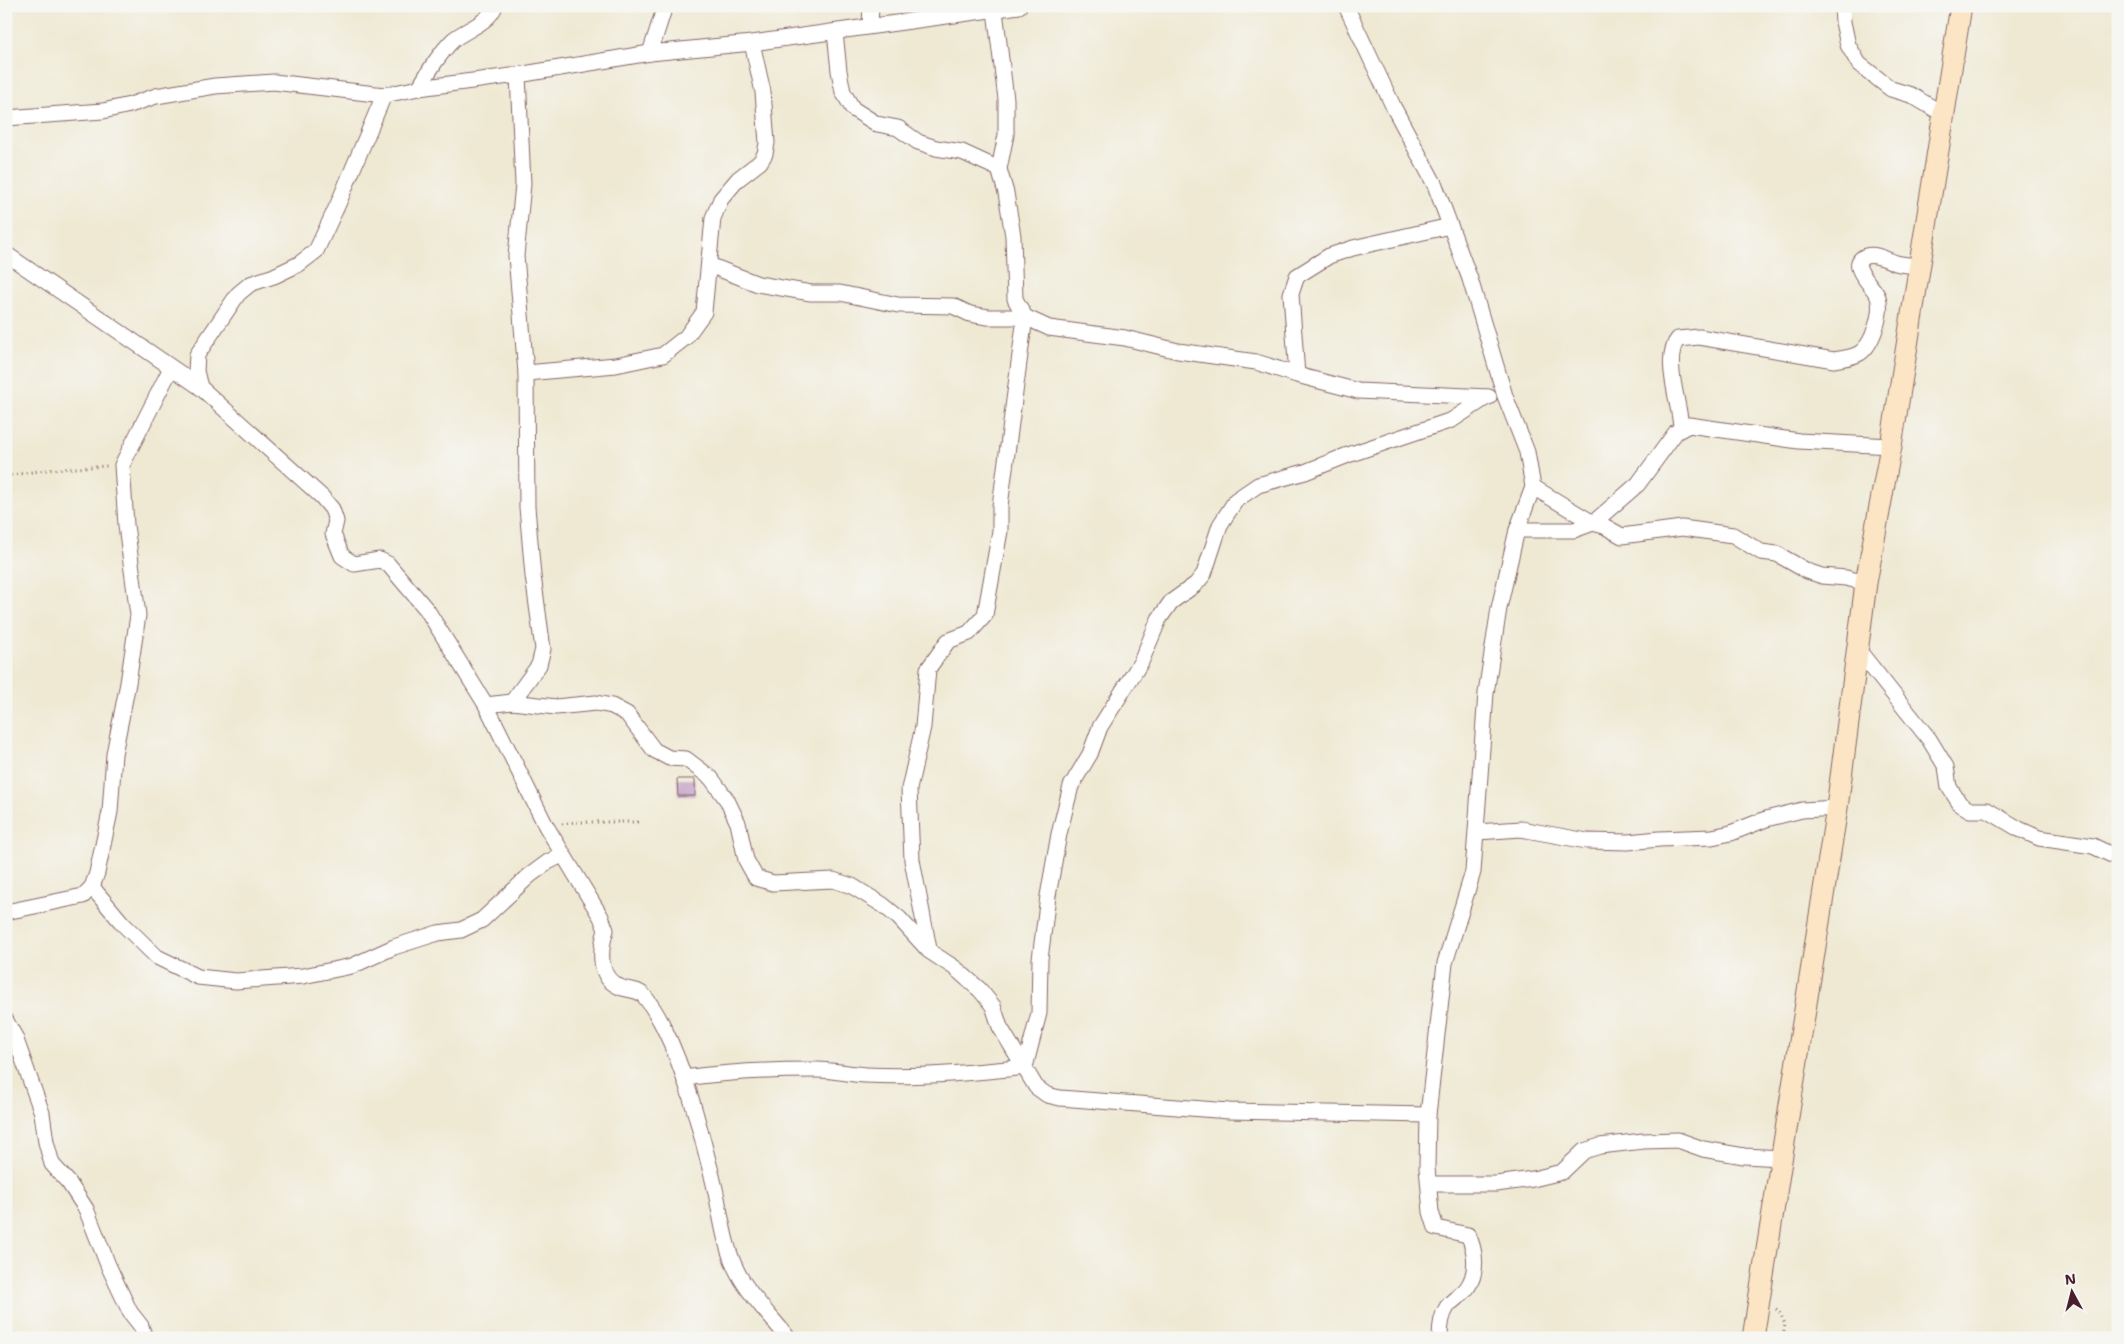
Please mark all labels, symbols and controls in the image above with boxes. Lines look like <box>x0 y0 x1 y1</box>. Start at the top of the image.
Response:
north arrow <box>2046 1266 2096 1316</box>
text: N <box>2064 1269 2077 1289</box>

